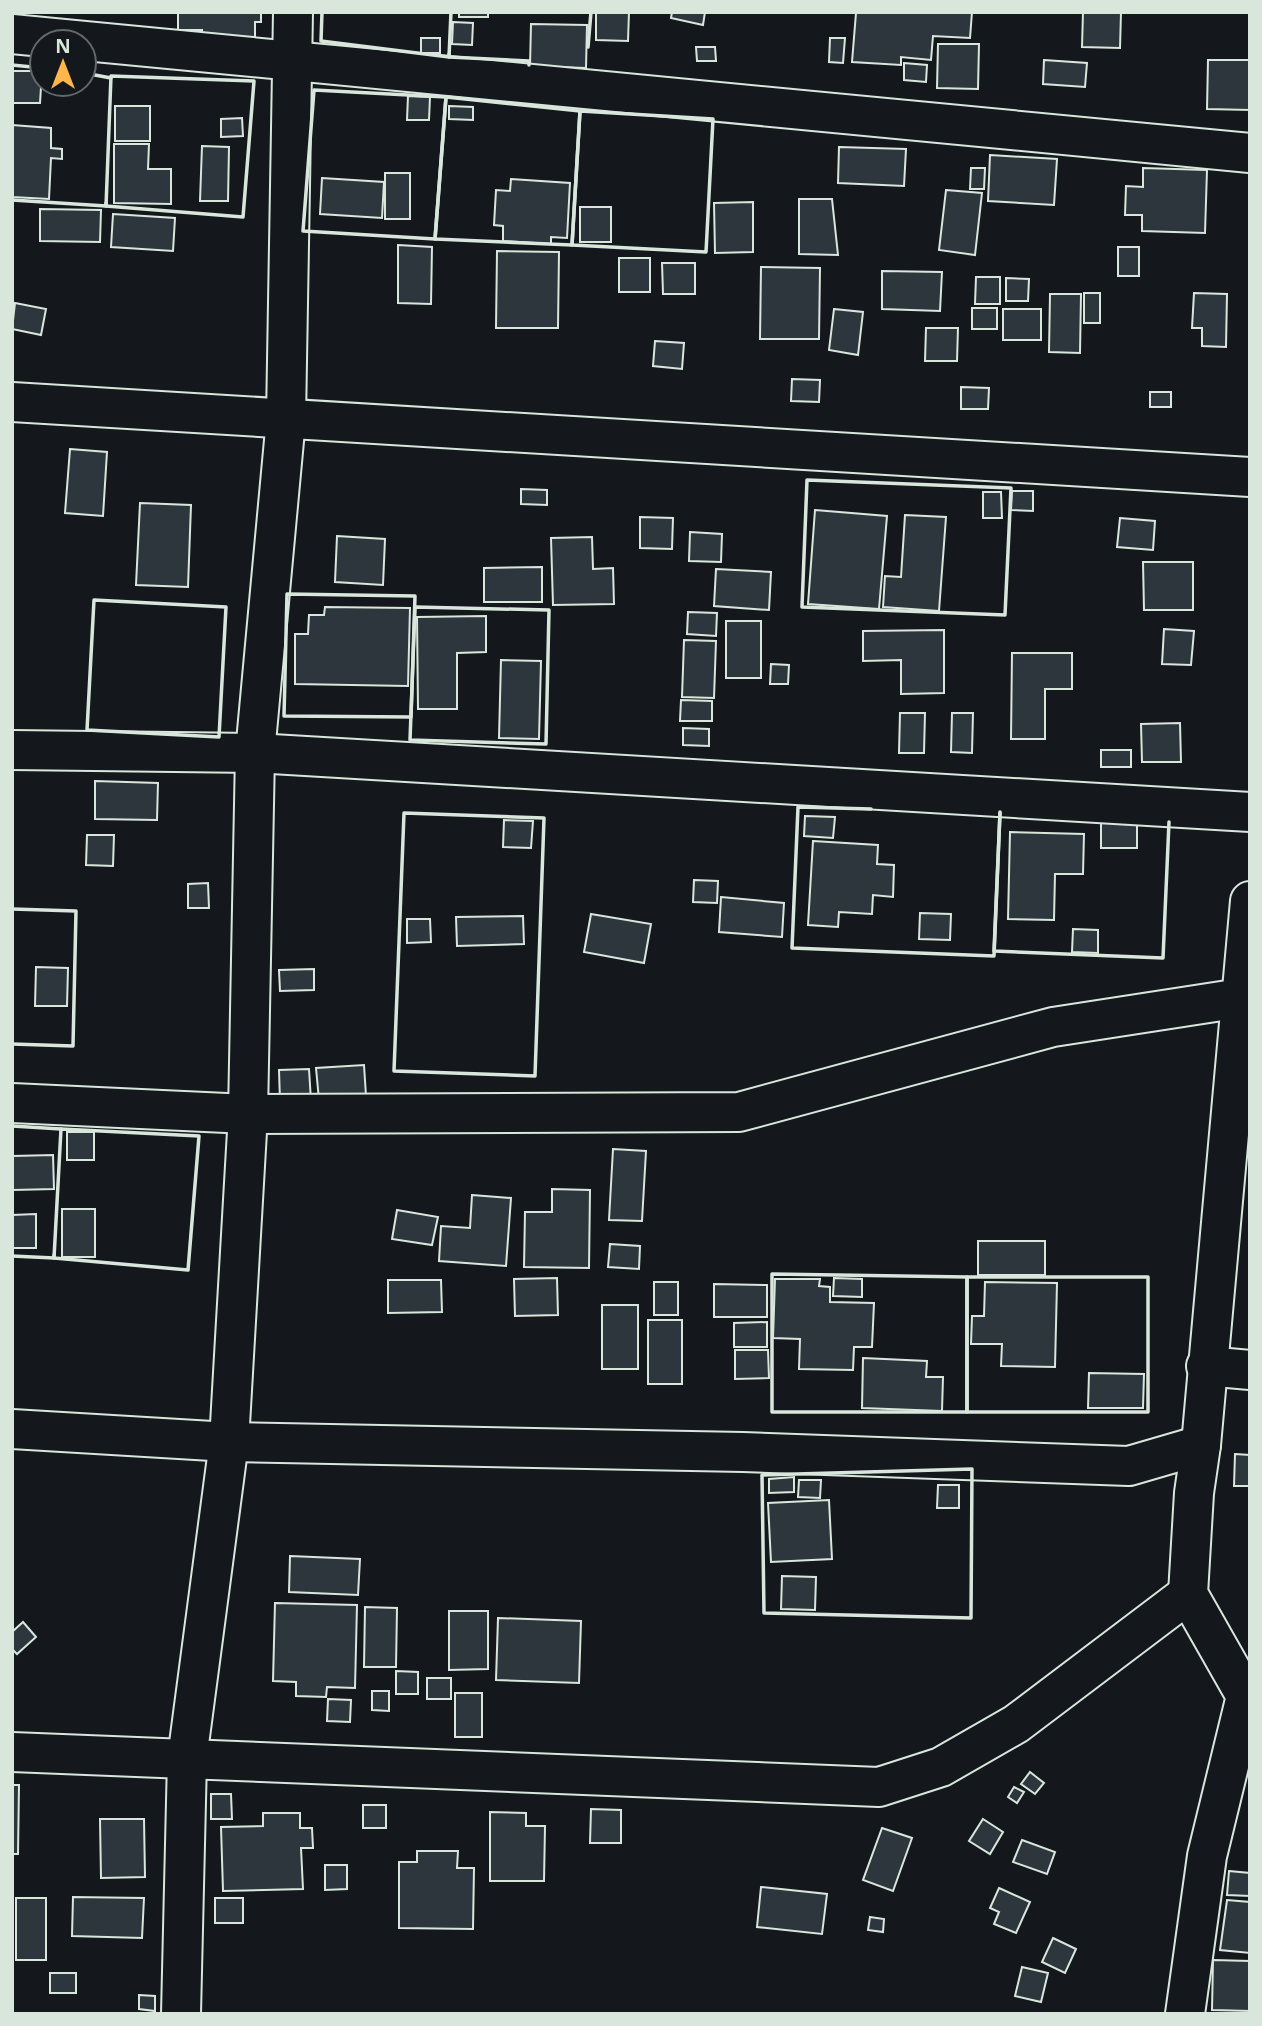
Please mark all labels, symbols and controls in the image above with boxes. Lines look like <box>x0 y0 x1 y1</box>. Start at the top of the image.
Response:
north arrow <box>28 28 98 98</box>
text: N <box>55 33 71 59</box>

